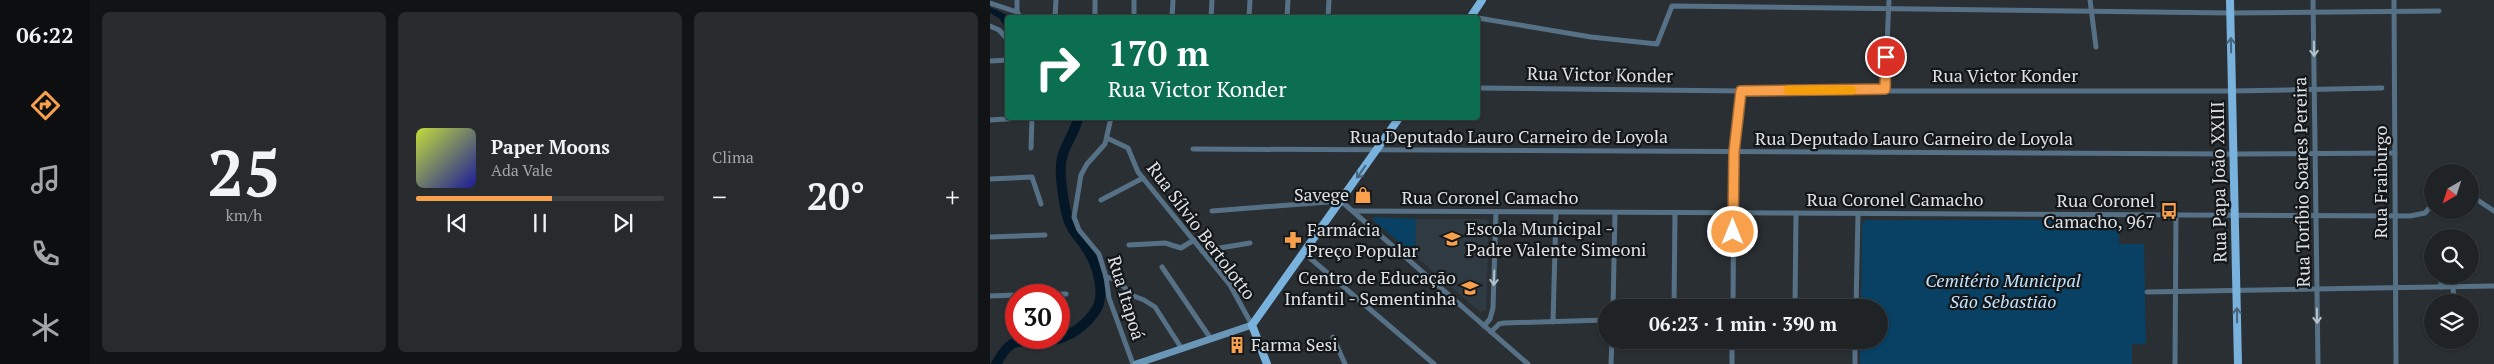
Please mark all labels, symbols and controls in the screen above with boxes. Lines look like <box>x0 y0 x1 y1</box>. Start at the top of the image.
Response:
text: 06:22 <box>16 20 74 49</box>
text: 170 m <box>1108 30 1209 76</box>
icon: right <box>1025 35 1090 100</box>
pin <box>1865 36 1907 78</box>
one-way arrow <box>2226 38 2236 54</box>
one-way arrow <box>2309 40 2319 56</box>
icon: arrive <box>1872 43 1900 71</box>
street label: Rua Victor Konder <box>1527 61 1673 87</box>
street label: Rua Victor Konder <box>1932 63 2078 87</box>
text: Rua Victor Konder <box>1108 74 1287 103</box>
street label: Rua Toríbio Soares Pereira <box>2287 77 2315 287</box>
icon: directions <box>28 88 63 123</box>
street label: Rua Papa João XXIII <box>2205 101 2231 263</box>
street label: Rua Deputado Lauro Carneiro de Loyola <box>1350 124 1668 148</box>
street label: Rua Fraiburgo <box>2368 125 2392 238</box>
street label: Rua Deputado Lauro Carneiro de Loyola <box>1755 126 2073 150</box>
text: 25 <box>207 128 281 215</box>
text: Paper Moons <box>491 134 610 159</box>
text: Clima <box>712 146 754 168</box>
street label: Rua Sílvio Bertolotto <box>1142 157 1262 304</box>
text: Ada Vale <box>491 159 553 181</box>
icon: music <box>28 162 63 197</box>
north arrow <box>2424 164 2479 219</box>
map controls <box>2424 164 2479 349</box>
one-way arrow <box>1356 165 1366 179</box>
text: 20° <box>807 171 865 221</box>
text: − <box>712 178 727 215</box>
text: + <box>945 178 960 215</box>
place label: Savege <box>1294 182 1349 206</box>
shop icon: Savege <box>1353 185 1373 205</box>
street label: Rua Coronel Camacho <box>1402 185 1579 209</box>
street label: Rua Coronel Camacho <box>1807 187 1984 211</box>
place label: Rua Coronel Camacho, 967 <box>2043 188 2155 233</box>
bus stop icon: Rua Coronel Camacho, 967 <box>2159 201 2179 221</box>
text: km/h <box>226 204 262 226</box>
position arrow <box>1706 205 1758 257</box>
icon: previous <box>443 209 471 237</box>
icon: pause <box>526 209 554 237</box>
icon: next <box>609 209 637 237</box>
place label: Escola Municipal - Padre Valente Simeoni <box>1466 216 1647 261</box>
place label: Farmácia Preço Popular <box>1307 217 1418 262</box>
school or university icon: Escola Municipal - Padre Valente Simeoni <box>1442 229 1462 249</box>
button: search <box>2424 229 2479 284</box>
pharmacy icon: Farmácia Preço Popular <box>1283 230 1303 250</box>
icon: phone <box>28 236 63 271</box>
street label: Rua Itapoá <box>1103 253 1151 343</box>
place label: Centro de Educação Infantil - Sementinha <box>1284 265 1456 310</box>
park label: Cemitério Municipal São Sebastião <box>1925 268 2081 313</box>
one-way arrow <box>1489 270 1499 286</box>
school or university icon: Centro de Educação Infantil - Sementinha <box>1460 278 1480 298</box>
speed limit sign: 30 <box>1005 284 1070 349</box>
button: layers <box>2424 294 2479 349</box>
one-way arrow <box>2232 308 2242 324</box>
one-way arrow <box>2312 308 2322 324</box>
icon: climate <box>28 310 63 345</box>
text: 06:23 · 1 min · 390 m <box>1649 311 1837 336</box>
place label: Farma Sesi <box>1251 332 1338 356</box>
building icon: Farma Sesi <box>1227 335 1247 355</box>

